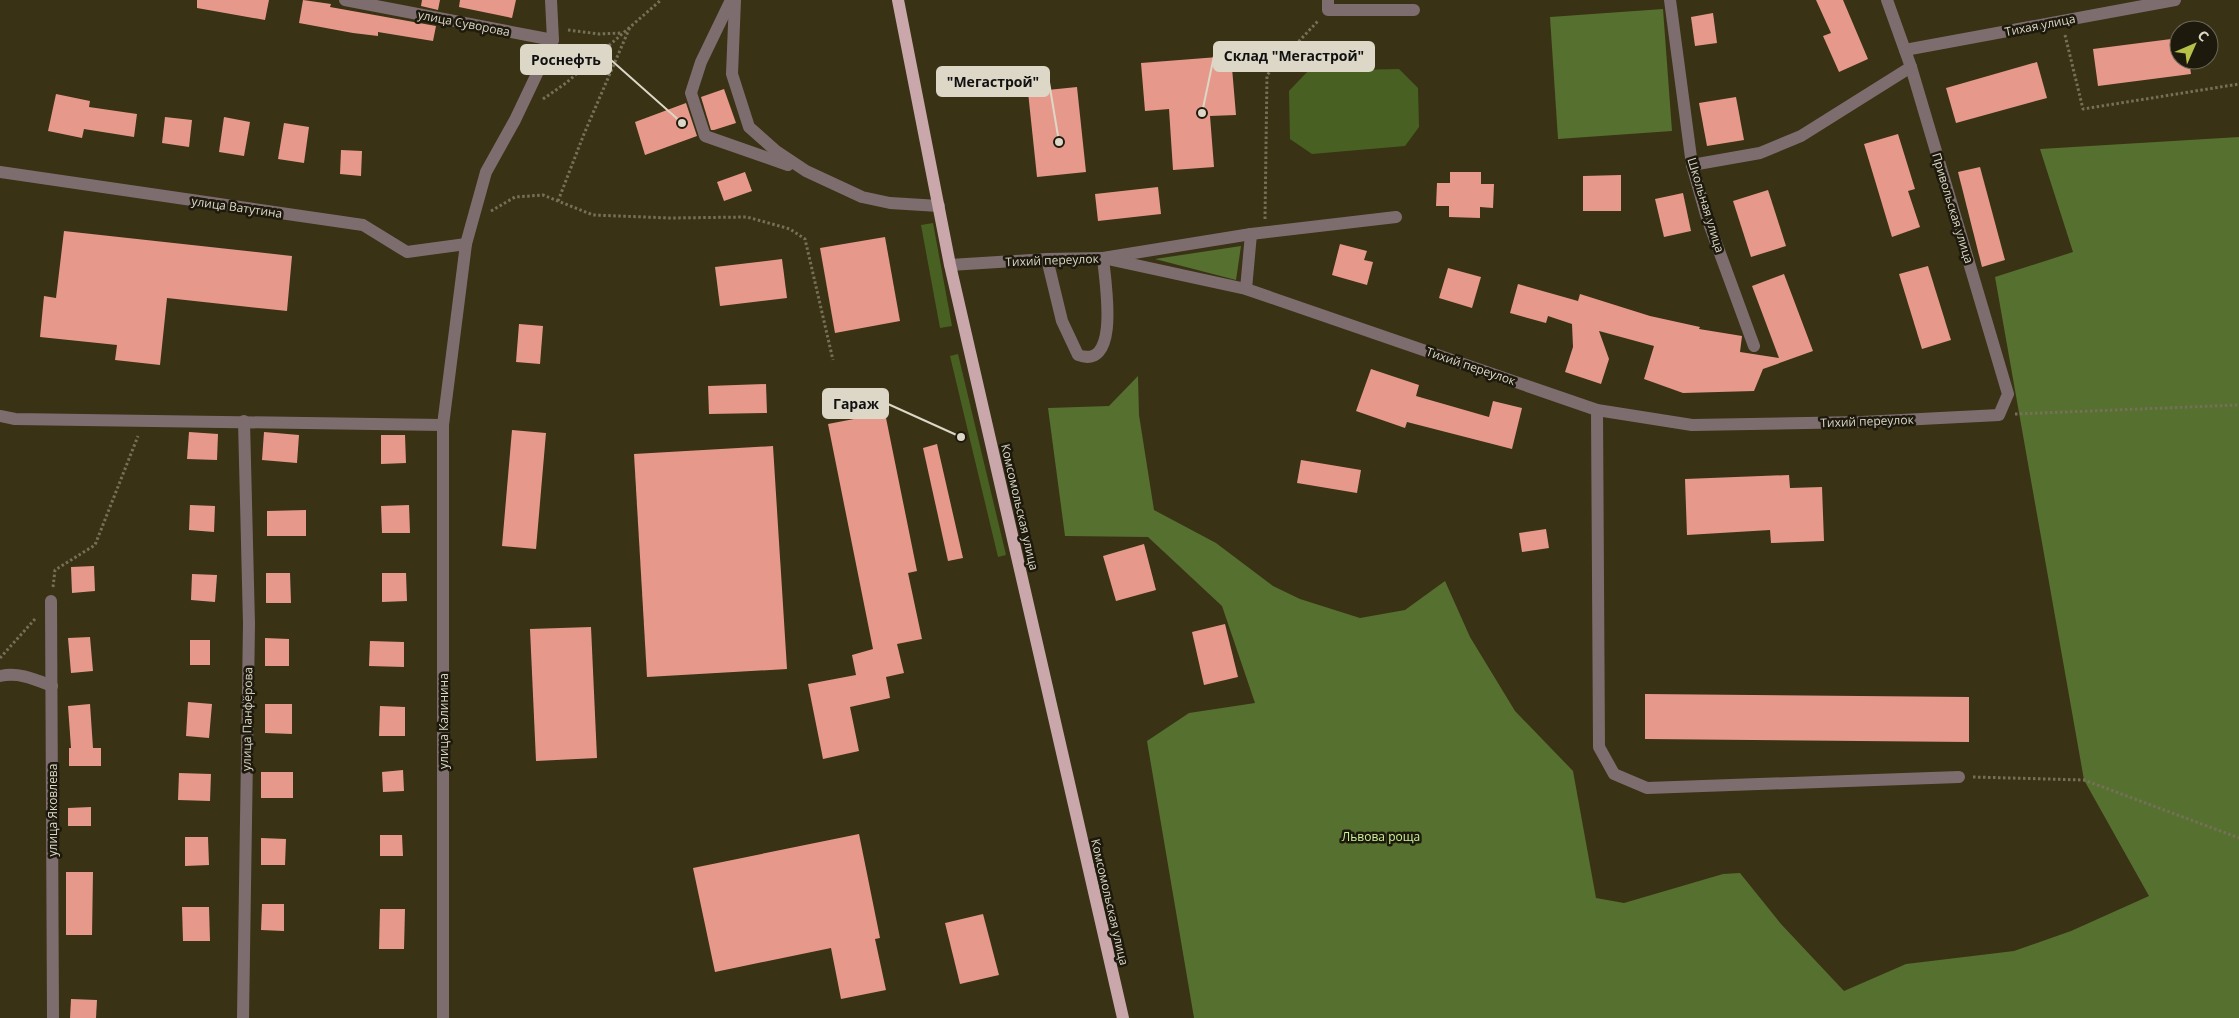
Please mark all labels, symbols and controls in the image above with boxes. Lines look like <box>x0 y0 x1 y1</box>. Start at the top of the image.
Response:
street label: улица Суворова <box>416 6 512 40</box>
street label: Тихая улица <box>2003 10 2077 40</box>
north arrow <box>2169 20 2219 70</box>
text: С <box>2194 26 2213 45</box>
callout: Склад "Мегастрой" <box>1214 42 1374 71</box>
callout: Роснефть <box>521 45 611 74</box>
text: Склад "Мегастрой" <box>1224 46 1364 65</box>
text: Роснефть <box>531 50 601 69</box>
callout: "Мегастрой" <box>937 67 1049 96</box>
text: "Мегастрой" <box>947 72 1039 91</box>
street label: Привольская улица <box>1928 151 1978 265</box>
street label: Школьная улица <box>1683 155 1729 255</box>
street label: улица Ватутина <box>191 192 283 222</box>
street label: Тихий переулок <box>1005 250 1100 270</box>
street label: Тихий переулок <box>1424 343 1519 390</box>
callout: Гараж <box>823 389 888 418</box>
text: Гараж <box>833 394 880 413</box>
street label: Тихий переулок <box>1820 411 1915 431</box>
street label: Комсомольская улица <box>997 442 1043 572</box>
street label: улица Панфёрова <box>238 667 256 771</box>
street label: улица Калинина <box>435 673 452 769</box>
street label: улица Яковлева <box>44 764 61 856</box>
park label: Львова роща <box>1342 828 1420 845</box>
street label: Комсомольская улица <box>1087 837 1133 967</box>

